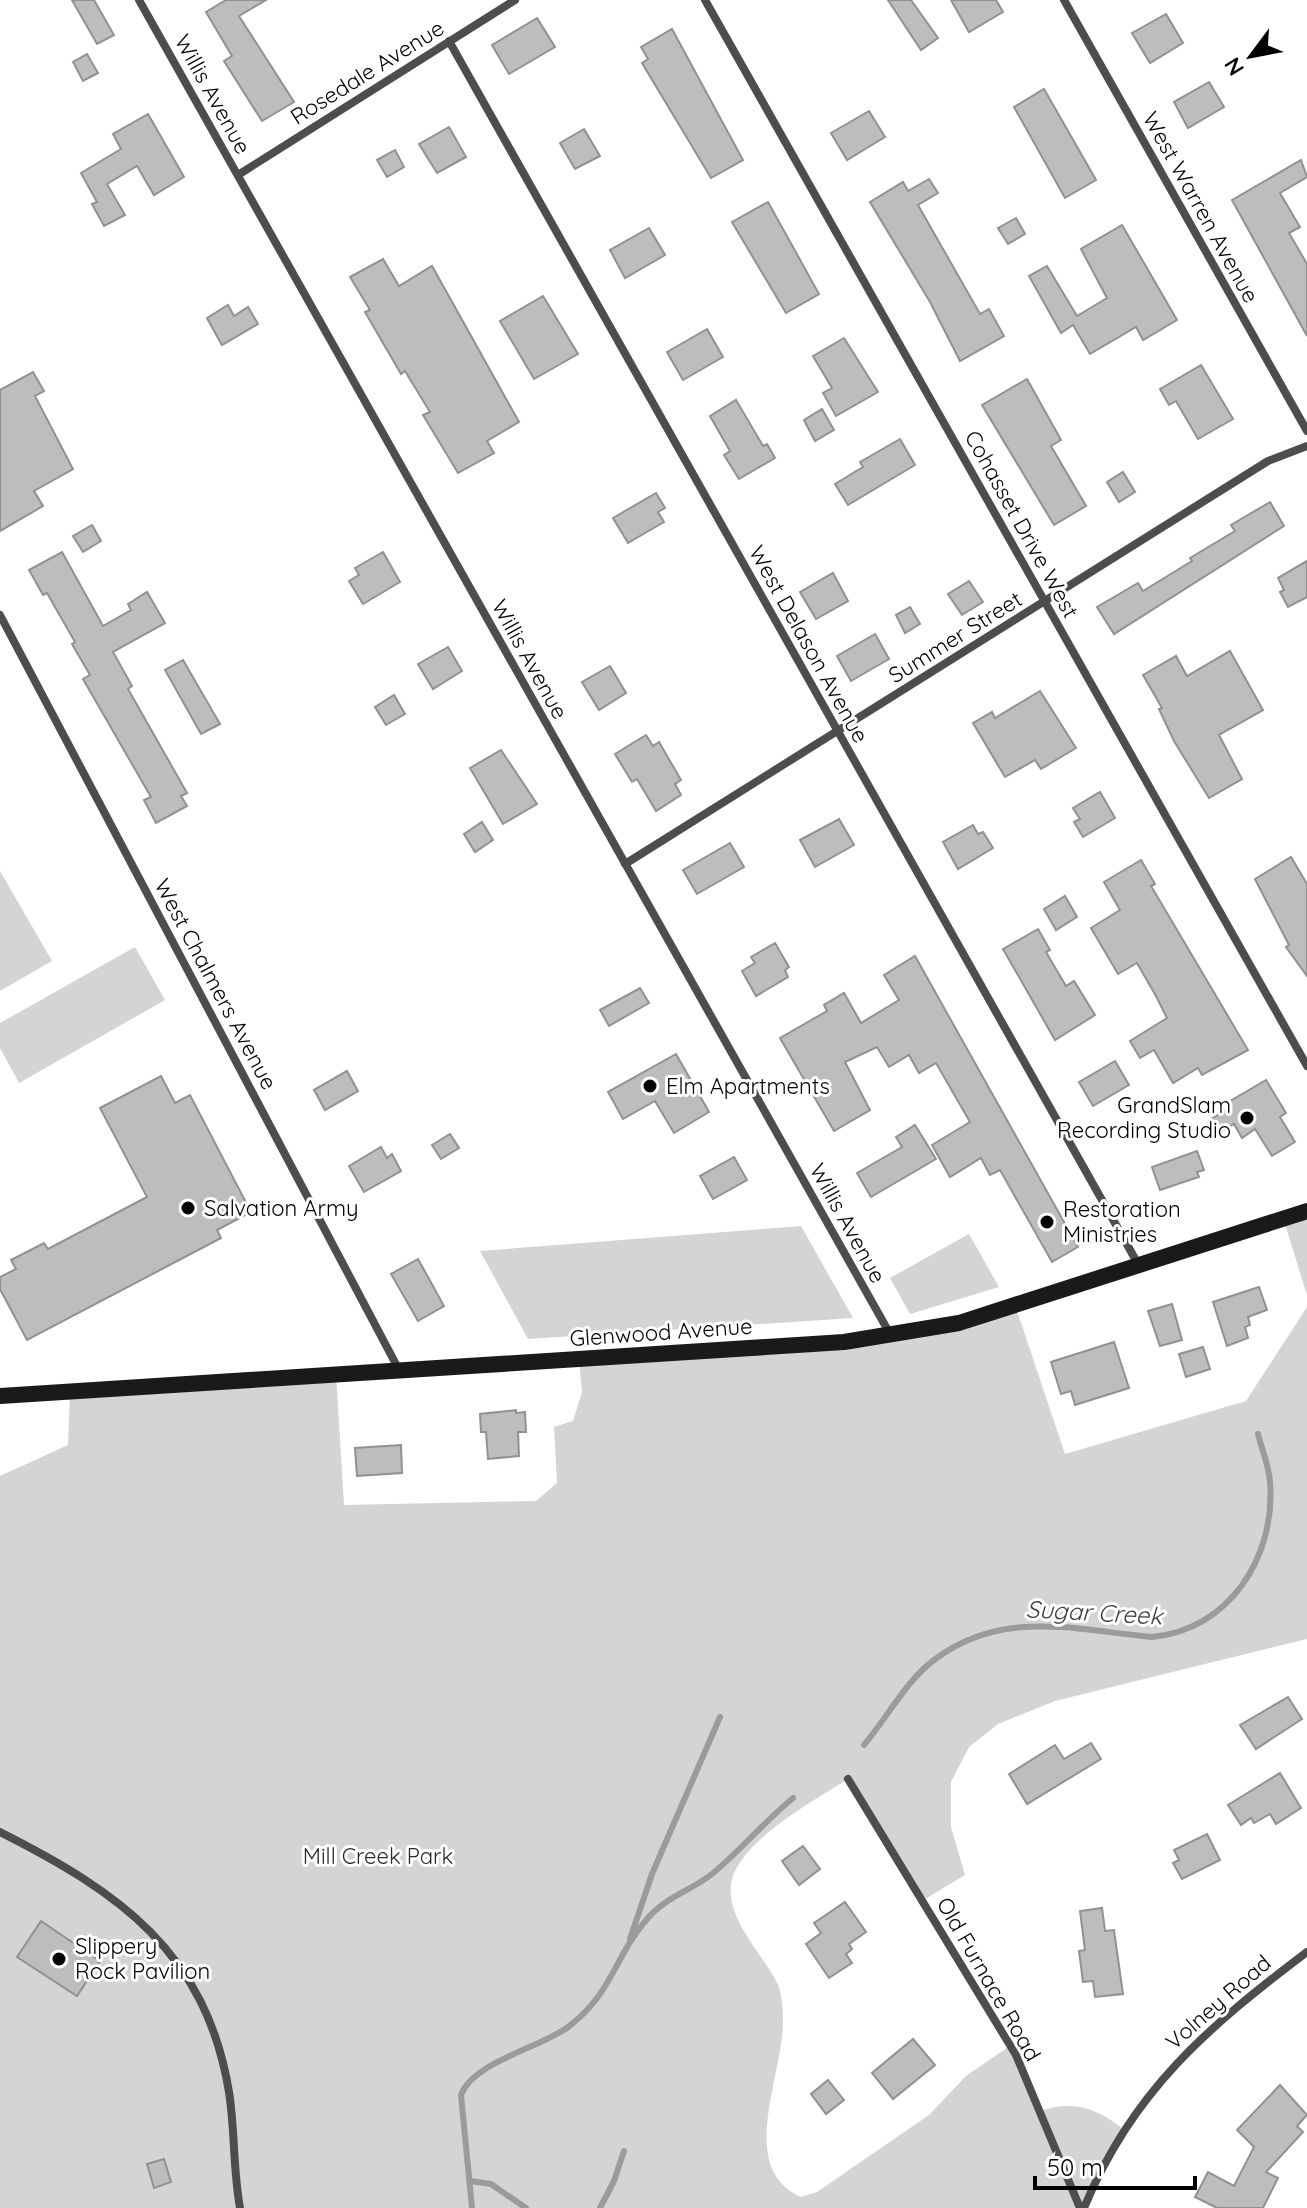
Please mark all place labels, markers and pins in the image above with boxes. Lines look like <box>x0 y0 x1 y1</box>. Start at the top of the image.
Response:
place label: Elm Apartments <box>666 1072 830 1100</box>
marker: Elm Apartments <box>641 1077 659 1095</box>
place label: GrandSlam Recording Studio <box>1057 1091 1231 1144</box>
marker: GrandSlam Recording Studio <box>1238 1109 1256 1127</box>
place label: Salvation Army <box>204 1194 358 1222</box>
place label: Restoration Ministries <box>1063 1195 1181 1248</box>
marker: Salvation Army <box>179 1199 197 1217</box>
marker: Restoration Ministries <box>1038 1213 1056 1231</box>
place label: Slippery Rock Pavilion <box>75 1932 210 1985</box>
marker: Slippery Rock Pavilion <box>50 1950 68 1968</box>

